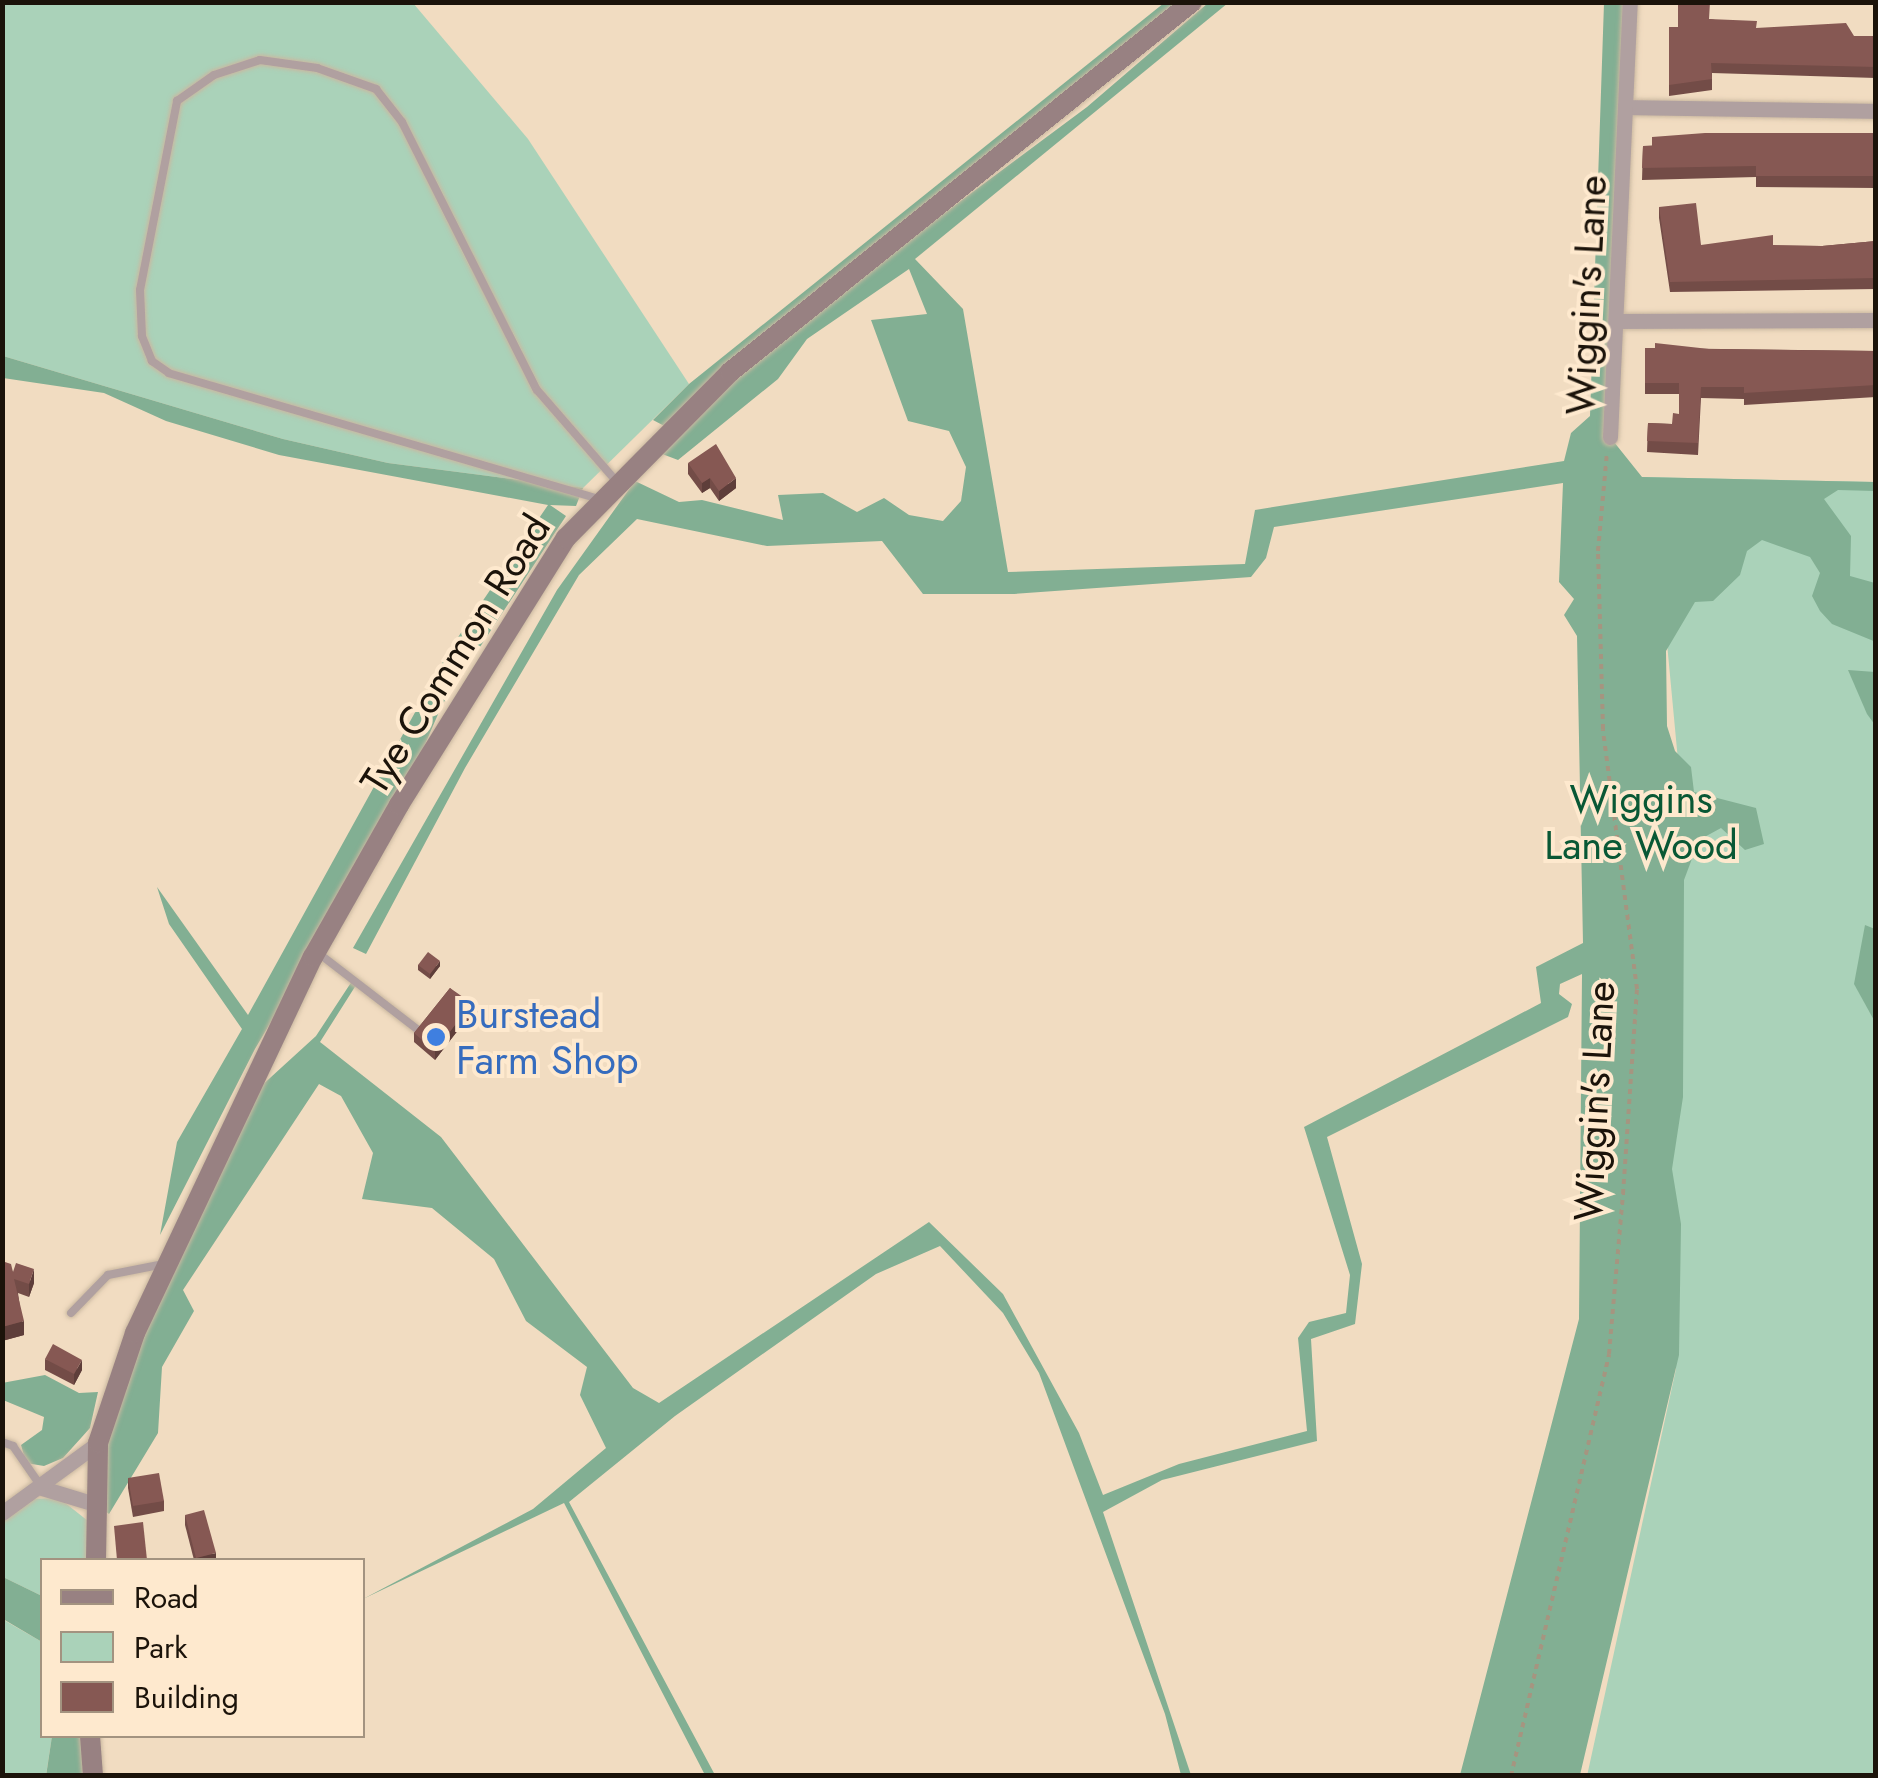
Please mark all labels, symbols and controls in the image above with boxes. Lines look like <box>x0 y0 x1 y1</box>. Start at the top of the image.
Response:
street label: Wiggin's Lane <box>1556 174 1616 416</box>
street label: Tye Common Road <box>350 506 560 802</box>
park label: Wiggins Lane Wood <box>1544 775 1738 869</box>
street label: Wiggin's Lane <box>1564 980 1624 1222</box>
place label: Burstead Farm Shop <box>456 990 639 1084</box>
marker: Burstead Farm Shop <box>425 1026 447 1048</box>
legend <box>40 1558 365 1738</box>
text: Road <box>134 1576 199 1619</box>
text: Park <box>134 1626 187 1669</box>
text: Building <box>134 1676 239 1719</box>

